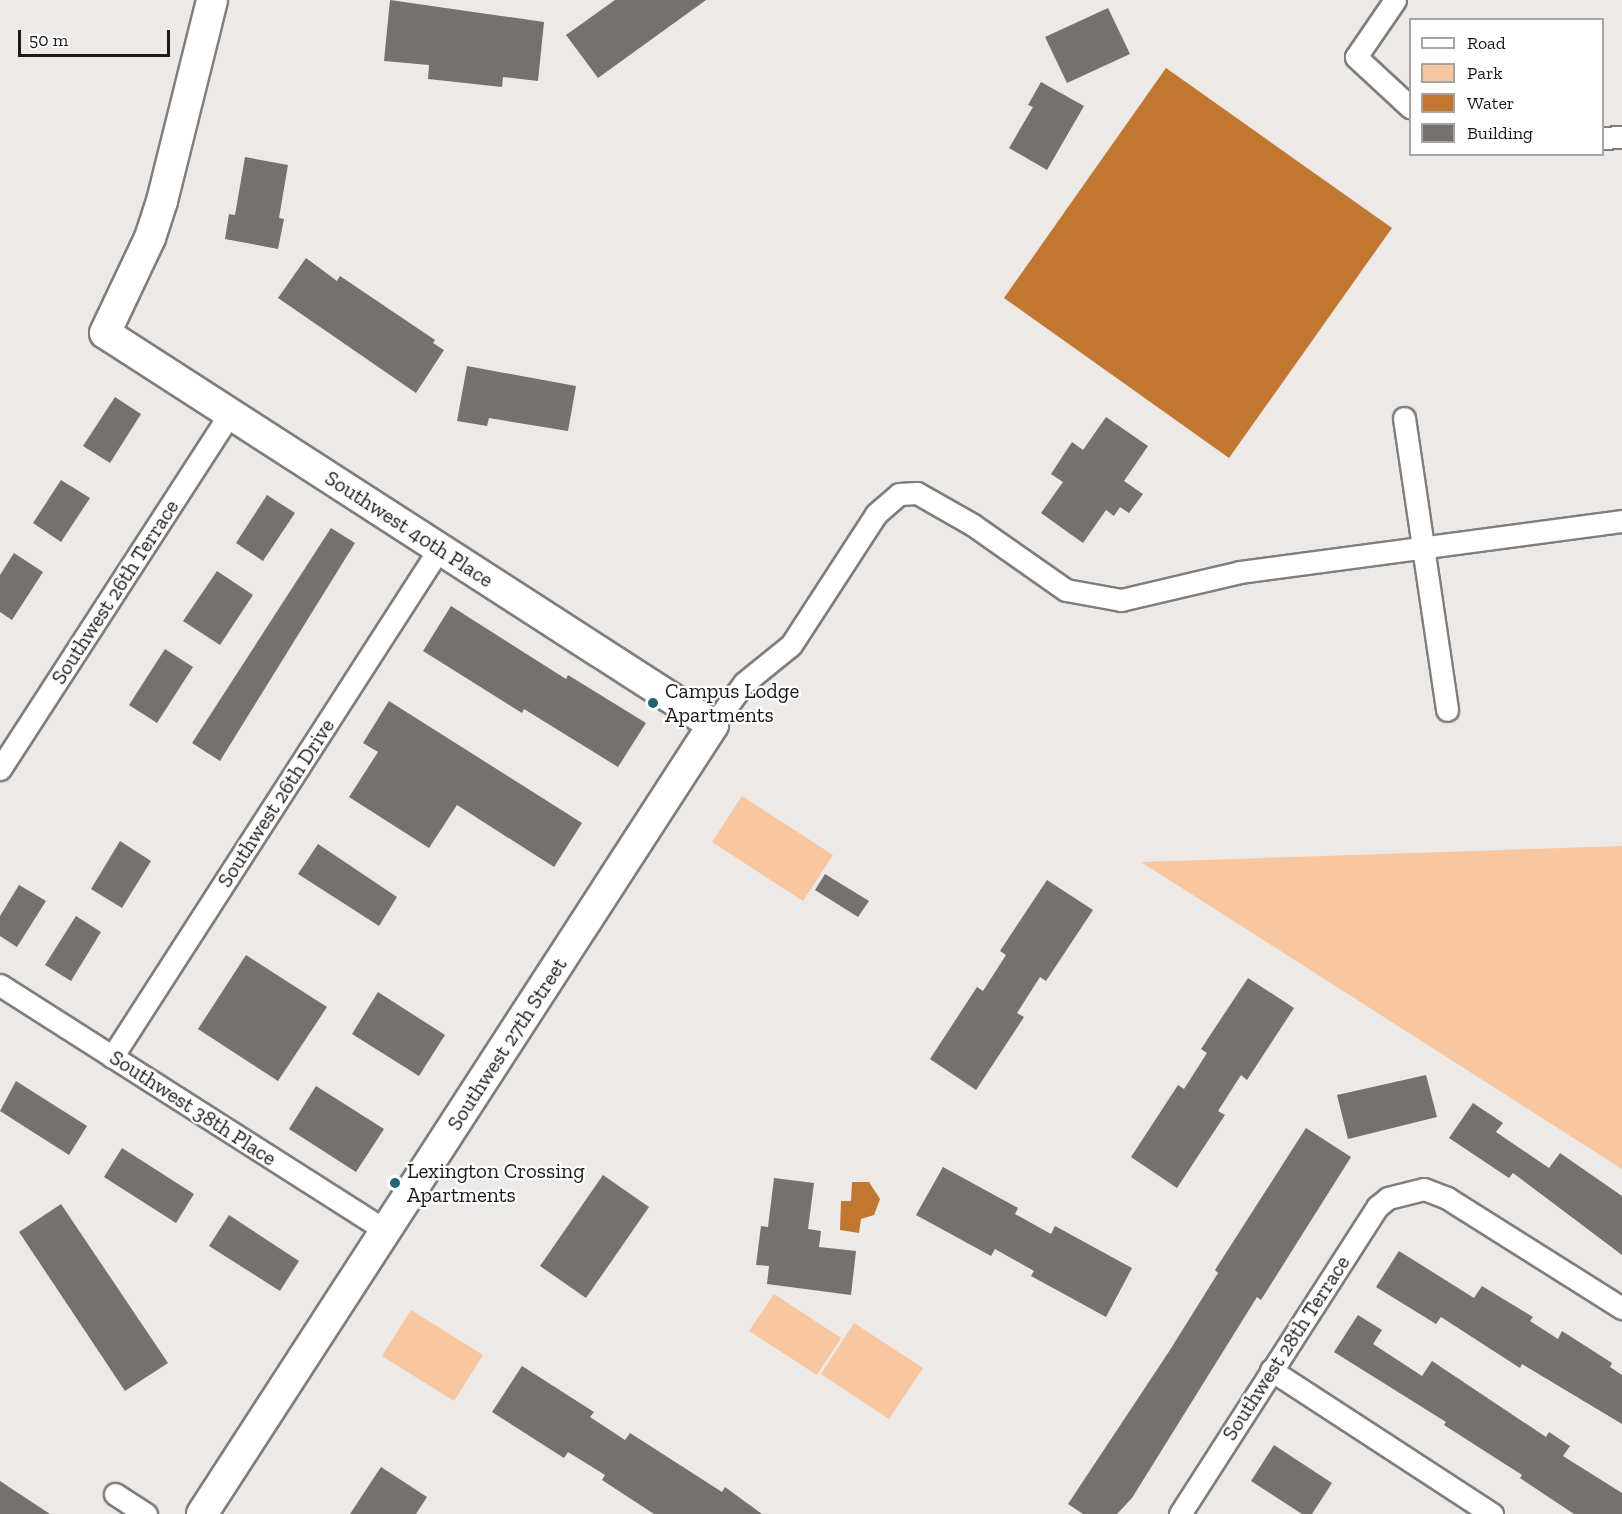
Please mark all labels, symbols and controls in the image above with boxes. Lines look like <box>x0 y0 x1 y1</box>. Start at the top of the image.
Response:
scale bar <box>21 18 172 56</box>
legend <box>1409 18 1604 156</box>
text: 50 m <box>29 29 68 51</box>
text: Road <box>1467 32 1506 54</box>
text: Park <box>1467 62 1503 84</box>
text: Water <box>1467 92 1514 114</box>
text: Building <box>1467 122 1533 144</box>
street label: Southwest 40th Place <box>320 465 498 593</box>
street label: Southwest 26th Terrace <box>46 495 184 689</box>
place label: Campus Lodge Apartments <box>665 678 799 728</box>
marker: Campus Lodge Apartments <box>646 696 660 710</box>
street label: Southwest 26th Drive <box>212 714 340 892</box>
street label: Southwest 27th Street <box>442 953 572 1135</box>
street label: Southwest 38th Place <box>105 1045 281 1171</box>
place label: Lexington Crossing Apartments <box>407 1158 585 1208</box>
marker: Lexington Crossing Apartments <box>388 1176 402 1190</box>
street label: Southwest 28th Terrace <box>1217 1251 1355 1445</box>

